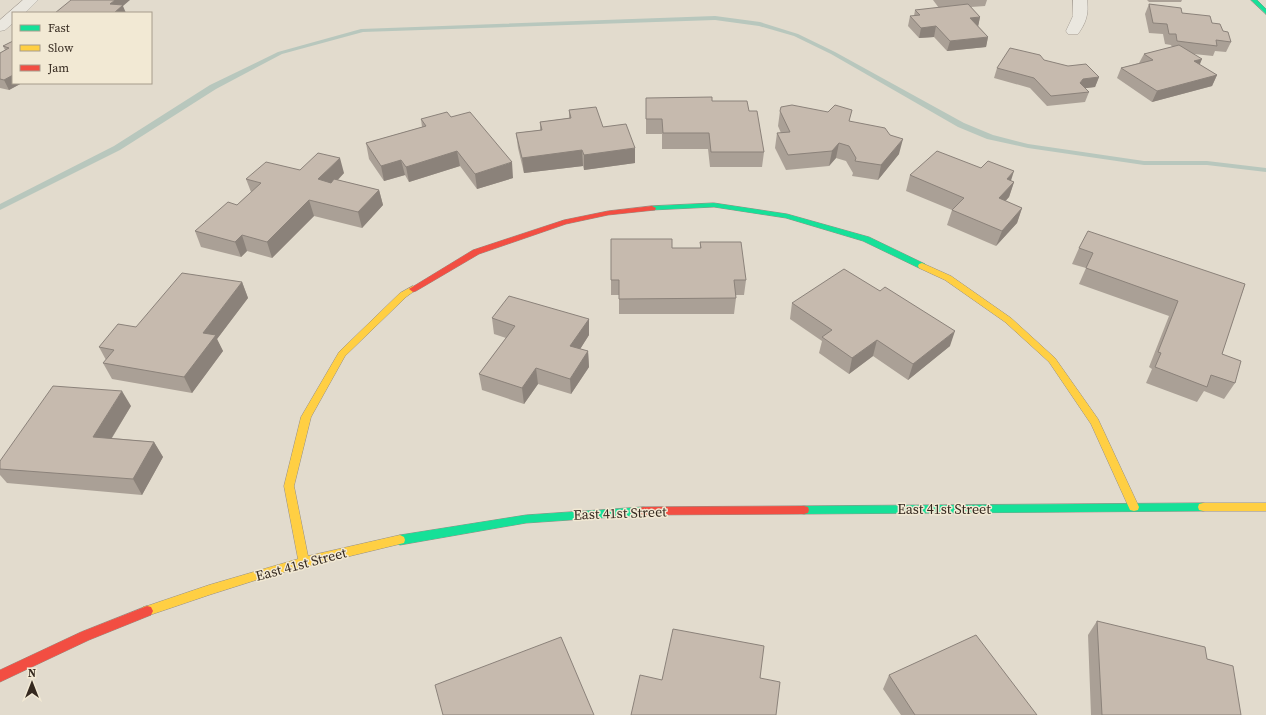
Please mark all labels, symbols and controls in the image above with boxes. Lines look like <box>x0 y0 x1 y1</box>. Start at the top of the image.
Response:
legend <box>12 12 152 84</box>
text: Fast <box>48 20 70 36</box>
text: Slow <box>48 40 74 56</box>
text: Jam <box>47 60 69 76</box>
street label: East 41st Street <box>897 499 991 519</box>
street label: East 41st Street <box>573 501 668 525</box>
street label: East 41st Street <box>253 542 349 586</box>
north arrow <box>12 663 52 703</box>
text: N <box>28 666 36 681</box>

